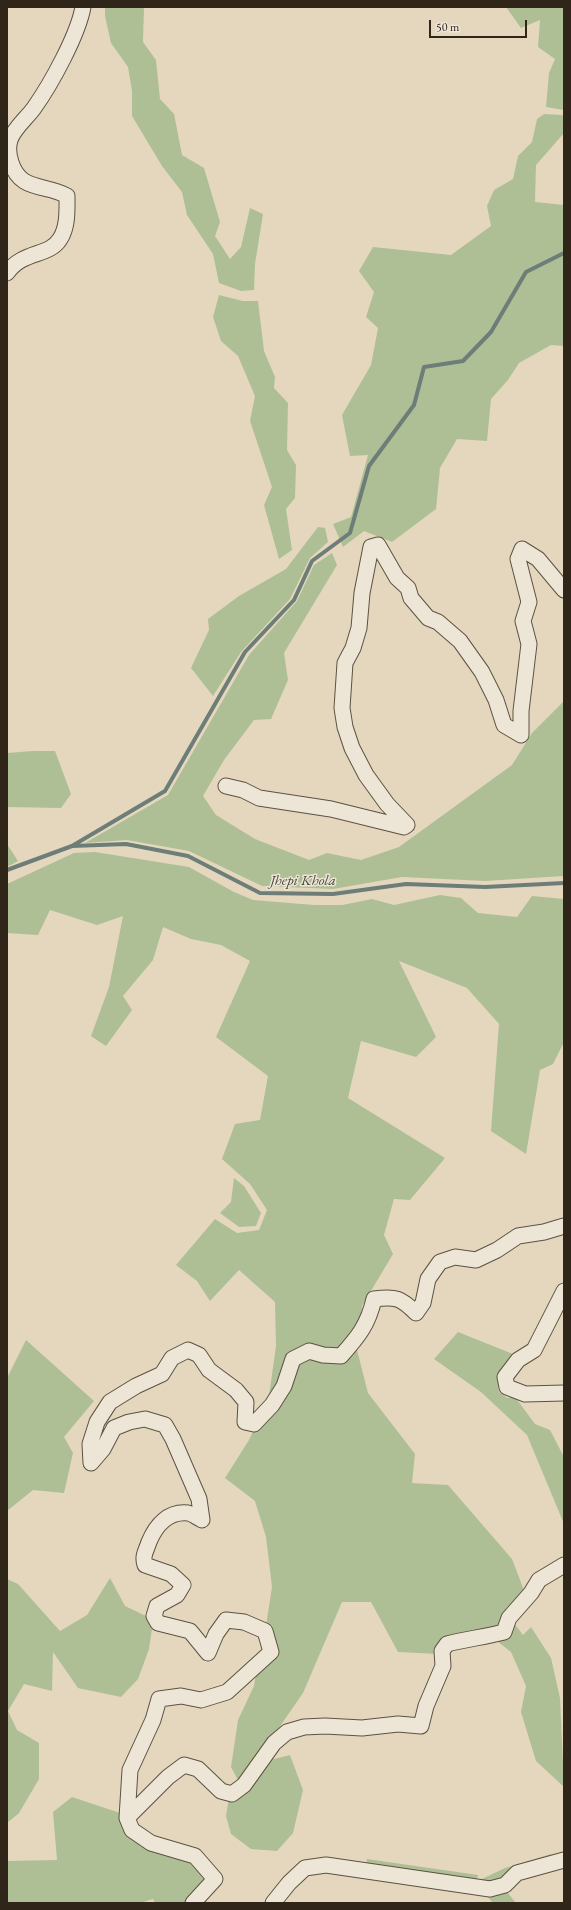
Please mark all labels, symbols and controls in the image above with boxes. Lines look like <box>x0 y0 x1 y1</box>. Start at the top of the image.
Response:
scale bar <box>431 12 529 38</box>
text: 50 m <box>436 19 459 35</box>
water label: Jhepi Khola <box>270 872 336 890</box>

